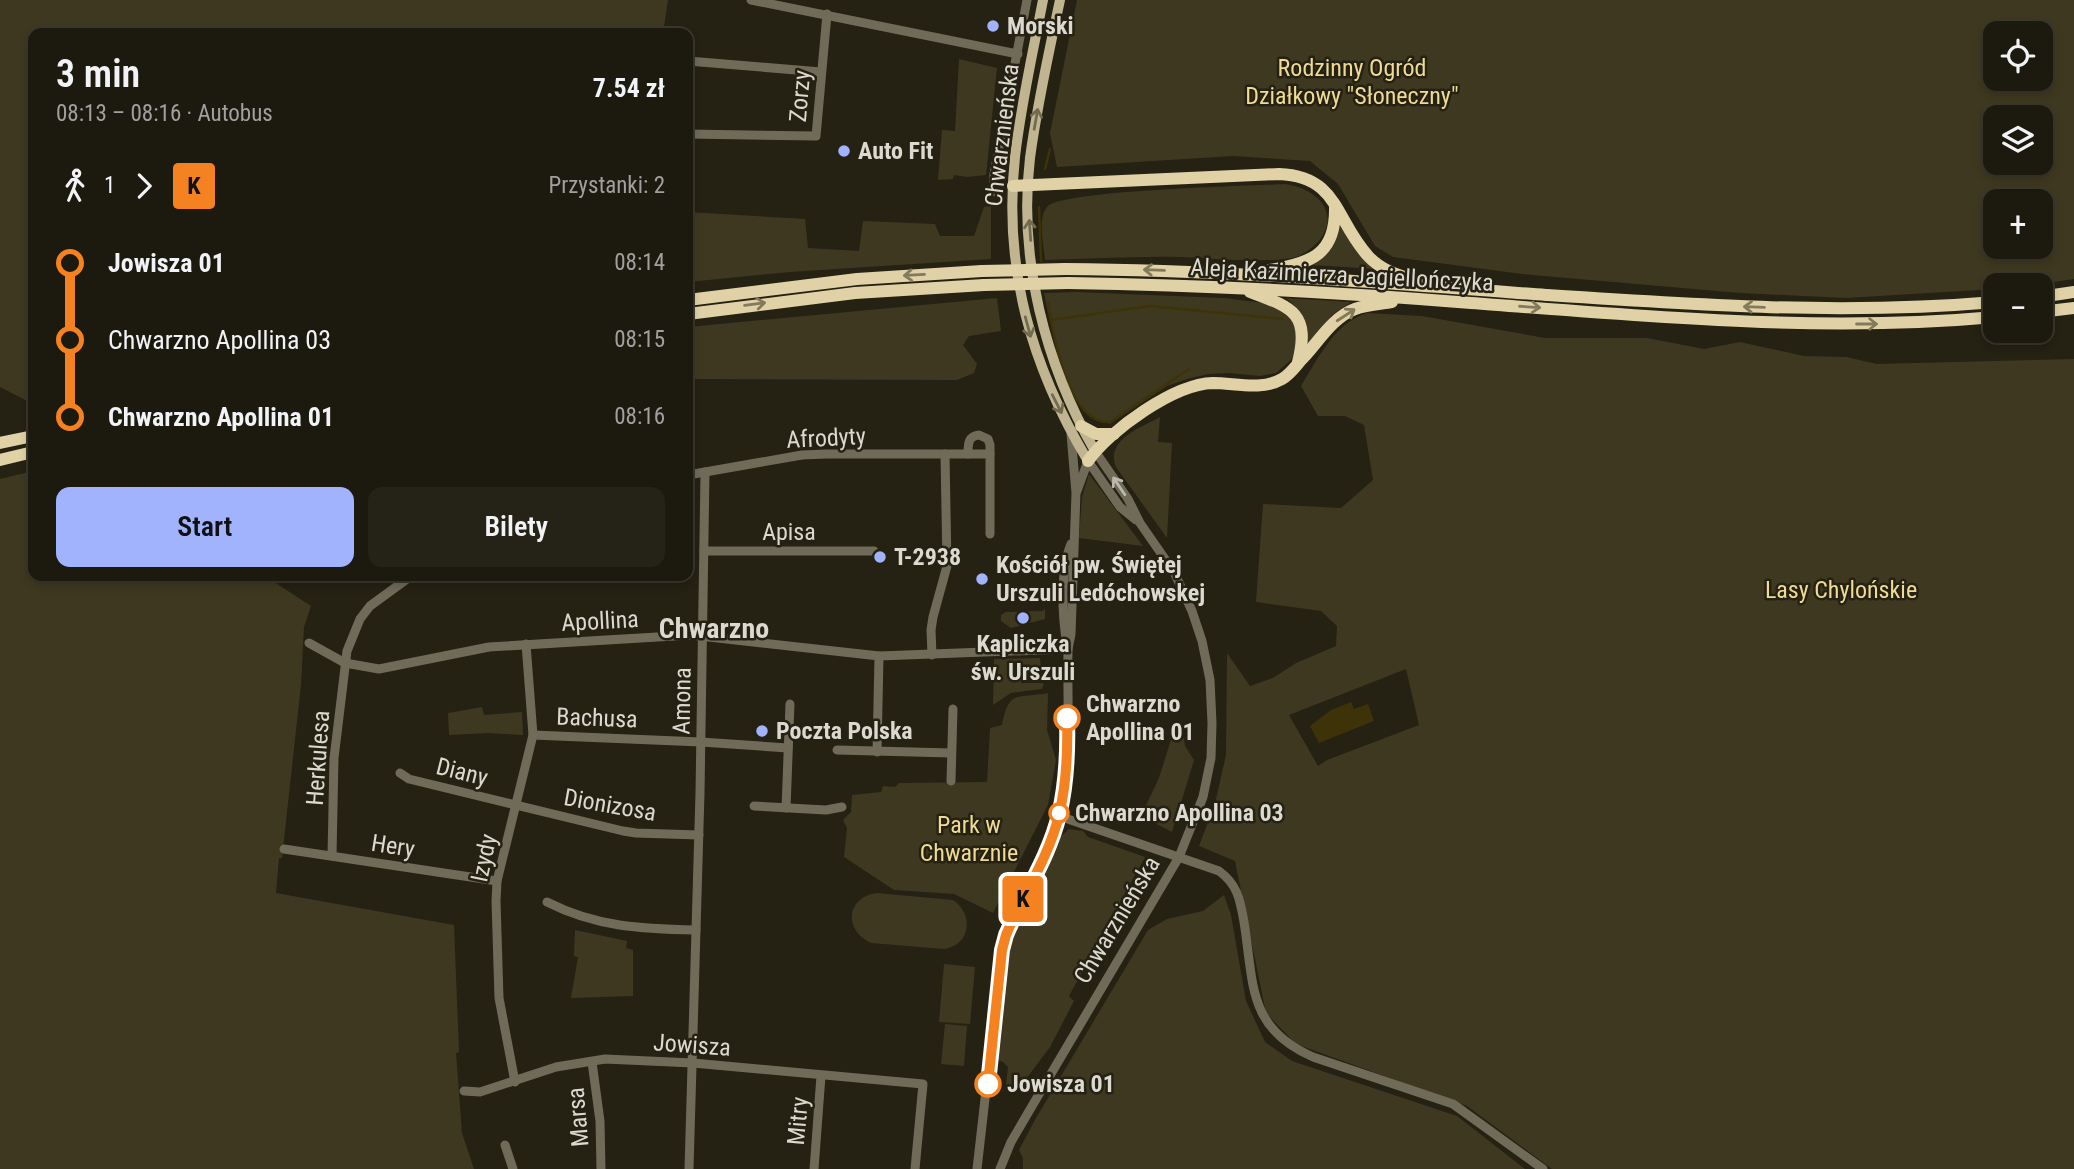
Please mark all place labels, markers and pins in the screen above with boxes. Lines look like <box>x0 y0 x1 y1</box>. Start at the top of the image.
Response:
place label: Morski <box>1007 12 1074 40</box>
marker: Morski <box>985 18 1001 34</box>
place label: Auto Fit <box>858 137 933 165</box>
marker: Auto Fit <box>836 143 852 159</box>
place label: T-2938 <box>894 543 961 571</box>
marker: T-2938 <box>872 549 888 565</box>
place label: Kościół pw. Świętej Urszuli Ledóchowskej <box>996 551 1205 607</box>
marker: Kościół pw. Świętej Urszuli Ledóchowskej <box>974 571 990 587</box>
marker: Kapliczka św. Urszuli <box>1015 610 1031 626</box>
place label: Kapliczka św. Urszuli <box>971 630 1075 686</box>
place label: Chwarzno Apollina 01 <box>1086 690 1195 746</box>
marker: Chwarzno Apollina 01 <box>1054 705 1080 731</box>
place label: Poczta Polska <box>776 717 913 745</box>
marker: Poczta Polska <box>754 723 770 739</box>
place label: Chwarzno Apollina 03 <box>1075 799 1284 827</box>
marker: Chwarzno Apollina 03 <box>1049 803 1069 823</box>
place label: Jowisza 01 <box>1007 1070 1115 1098</box>
marker: Jowisza 01 <box>975 1071 1001 1097</box>

